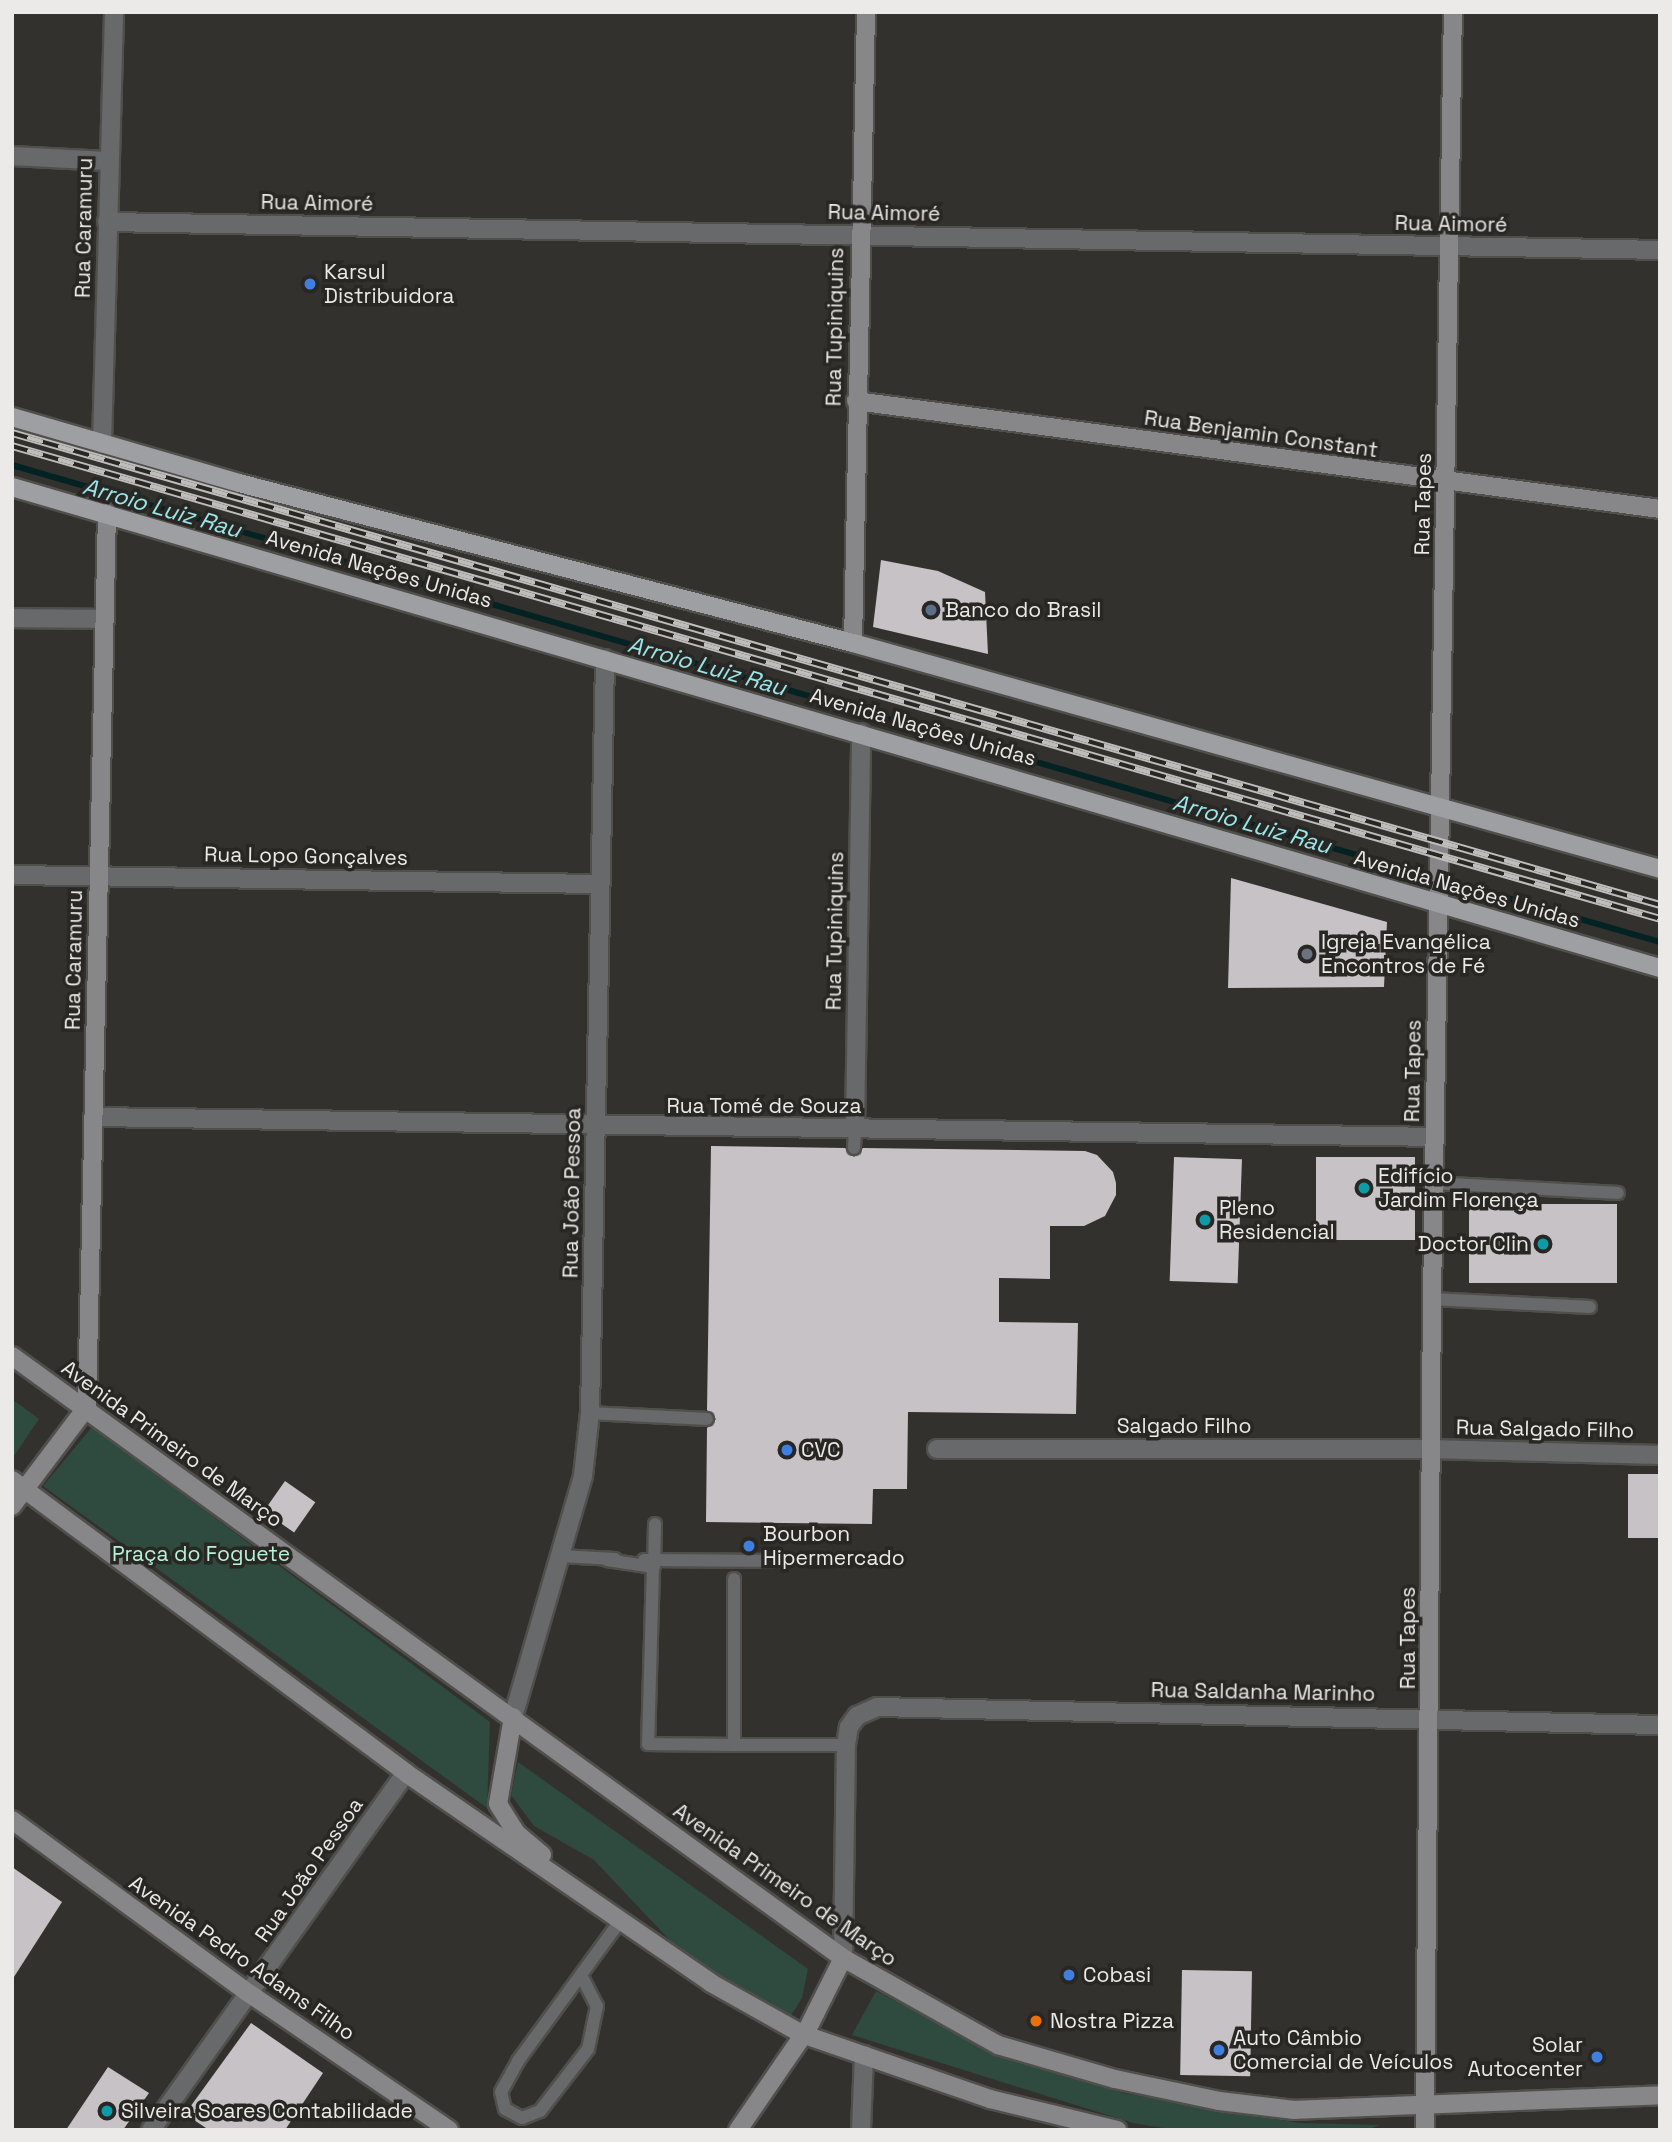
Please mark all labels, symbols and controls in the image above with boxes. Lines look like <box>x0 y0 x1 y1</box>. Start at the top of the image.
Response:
street label: Rua Caramuru <box>70 158 98 298</box>
street label: Rua Aimoré <box>260 189 374 217</box>
street label: Rua Aimoré <box>827 199 941 227</box>
street label: Rua Aimoré <box>1394 210 1508 238</box>
street label: Rua Tupiniquins <box>821 247 849 407</box>
place label: Karsul Distribuidora <box>324 259 454 309</box>
marker: Karsul Distribuidora <box>302 276 318 292</box>
street label: Rua Benjamin Constant <box>1143 405 1379 463</box>
street label: Rua Tapes <box>1410 452 1436 556</box>
water label: Arroio Luiz Rau <box>80 472 244 544</box>
street label: Avenida Nações Unidas <box>263 525 495 613</box>
place label: Banco do Brasil <box>945 597 1101 623</box>
marker: Banco do Brasil <box>923 602 939 618</box>
water label: Arroio Luiz Rau <box>625 630 789 702</box>
street label: Avenida Nações Unidas <box>807 683 1039 771</box>
water label: Arroio Luiz Rau <box>1170 788 1334 860</box>
street label: Rua Lopo Gonçalves <box>204 842 408 870</box>
street label: Avenida Nações Unidas <box>1351 845 1583 933</box>
street label: Rua Tupiniquins <box>821 851 849 1011</box>
street label: Rua Caramuru <box>60 890 88 1030</box>
place label: Igreja Evangélica Encontros de Fé <box>1321 929 1491 979</box>
marker: Igreja Evangélica Encontros de Fé <box>1299 946 1315 962</box>
street label: Rua Tapes <box>1400 1019 1426 1123</box>
street label: Rua Tomé de Souza <box>666 1093 862 1119</box>
street label: Rua João Pessoa <box>558 1108 586 1278</box>
place label: Edifício Jardim Florença <box>1378 1163 1539 1213</box>
marker: Edifício Jardim Florença <box>1356 1180 1372 1196</box>
place label: Pleno Residencial <box>1219 1195 1335 1245</box>
marker: Pleno Residencial <box>1197 1212 1213 1228</box>
place label: Doctor Clin <box>1418 1231 1529 1257</box>
marker: Doctor Clin <box>1535 1236 1551 1252</box>
street label: Avenida Primeiro de Março <box>57 1355 287 1533</box>
street label: Salgado Filho <box>1117 1413 1251 1439</box>
street label: Rua Salgado Filho <box>1456 1415 1634 1443</box>
place label: CVC <box>801 1437 841 1463</box>
marker: CVC <box>779 1442 795 1458</box>
place label: Bourbon Hipermercado <box>763 1521 905 1571</box>
marker: Bourbon Hipermercado <box>741 1538 757 1554</box>
park label: Praça do Foguete <box>112 1541 290 1567</box>
street label: Rua Tapes <box>1395 1586 1421 1690</box>
street label: Rua Saldanha Marinho <box>1151 1677 1375 1707</box>
street label: Rua João Pessoa <box>250 1793 368 1947</box>
street label: Avenida Primeiro de Março <box>668 1798 902 1972</box>
street label: Avenida Pedro Adams Filho <box>124 1870 360 2046</box>
place label: Cobasi <box>1083 1962 1151 1988</box>
marker: Cobasi <box>1061 1967 1077 1983</box>
place label: Nostra Pizza <box>1050 2008 1174 2034</box>
marker: Nostra Pizza <box>1028 2013 1044 2029</box>
place label: Auto Câmbio Comercial de Veículos <box>1233 2025 1454 2075</box>
place label: Solar Autocenter <box>1467 2032 1583 2082</box>
marker: Auto Câmbio Comercial de Veículos <box>1211 2042 1227 2058</box>
marker: Solar Autocenter <box>1589 2049 1605 2065</box>
place label: Silveira Soares Contabilidade <box>121 2098 413 2124</box>
marker: Silveira Soares Contabilidade <box>99 2103 115 2119</box>

